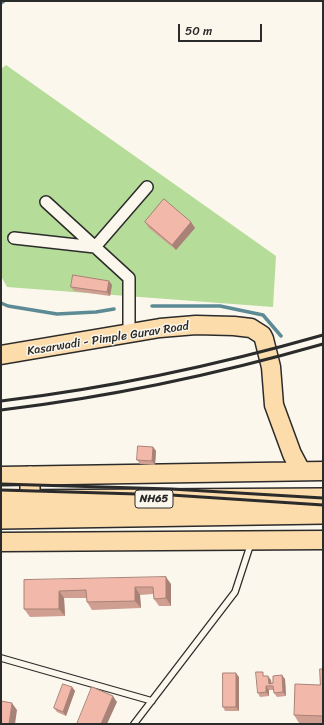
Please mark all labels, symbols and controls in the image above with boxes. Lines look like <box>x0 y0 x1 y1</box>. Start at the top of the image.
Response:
scale bar <box>180 16 264 42</box>
text: 50 m <box>185 20 212 42</box>
street label: Kasarwadi - Pimple Gurav Road <box>26 319 190 359</box>
road number: NH65 <box>135 490 173 508</box>

